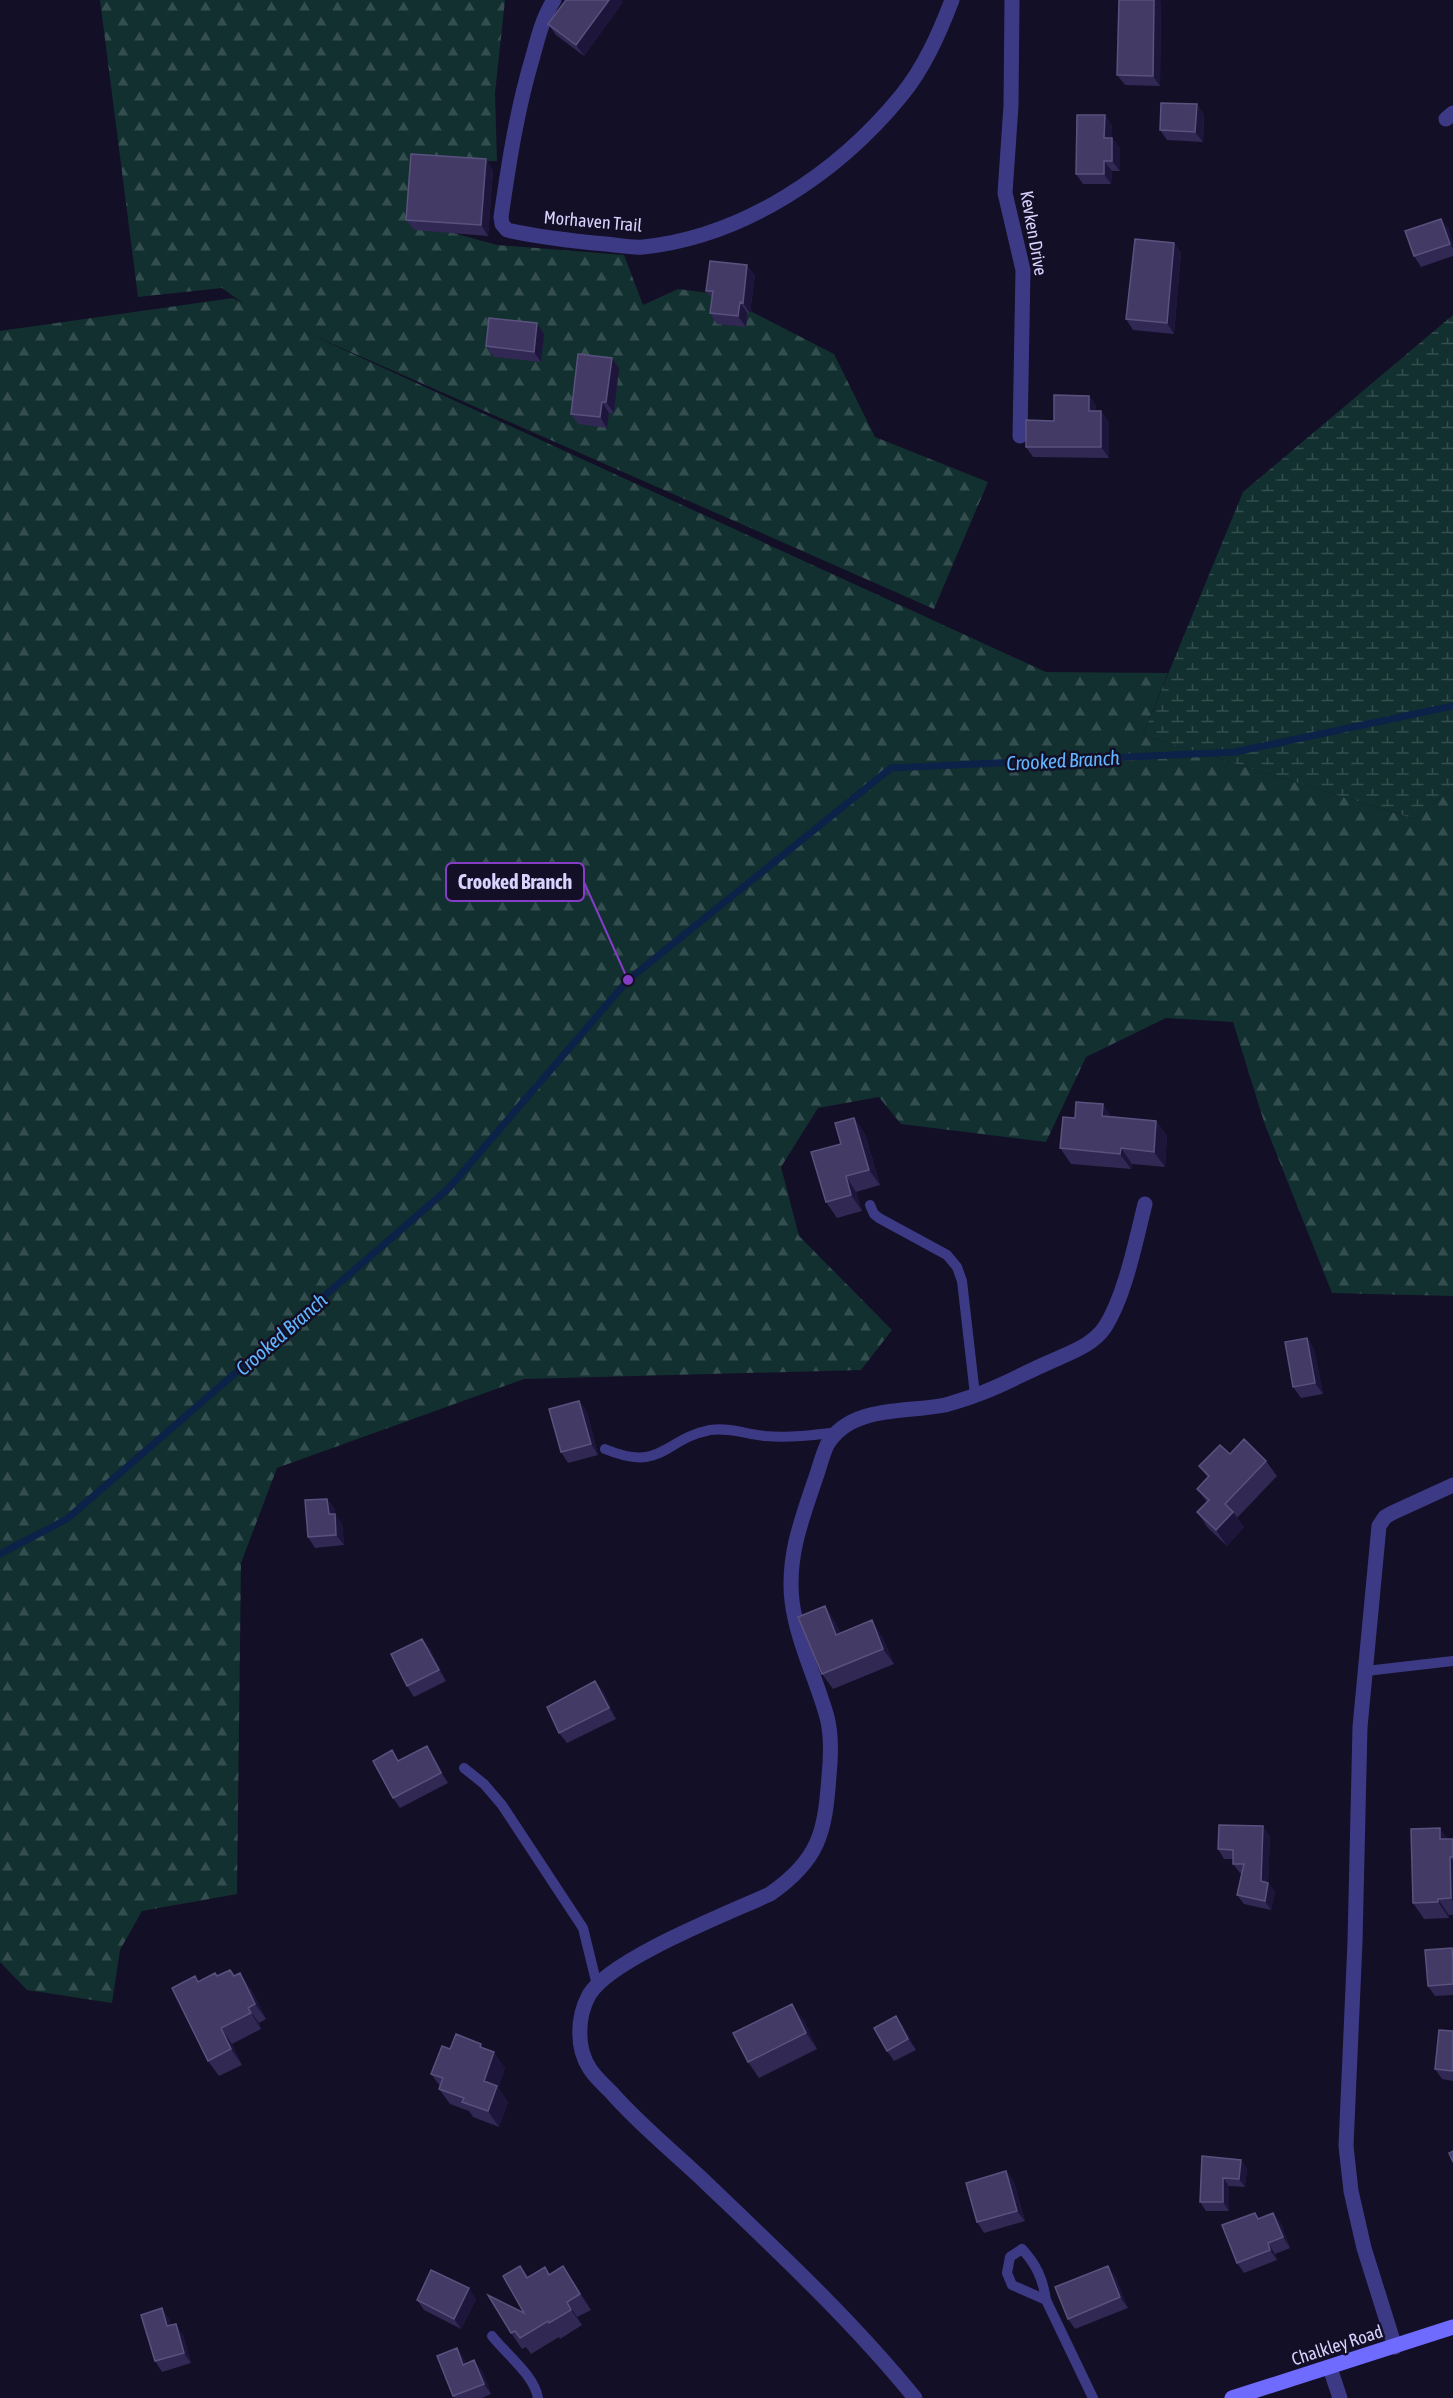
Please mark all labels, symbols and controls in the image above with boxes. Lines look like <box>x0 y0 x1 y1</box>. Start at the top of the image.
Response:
street label: Kevken Drive <box>1016 189 1052 277</box>
street label: Morhaven Trail <box>543 206 643 236</box>
water label: Crooked Branch <box>1006 746 1120 774</box>
callout: Crooked Branch <box>446 863 584 901</box>
text: Crooked Branch <box>458 870 572 893</box>
water label: Crooked Branch <box>231 1288 332 1380</box>
street label: Chalkley Road <box>1289 2320 1385 2370</box>

